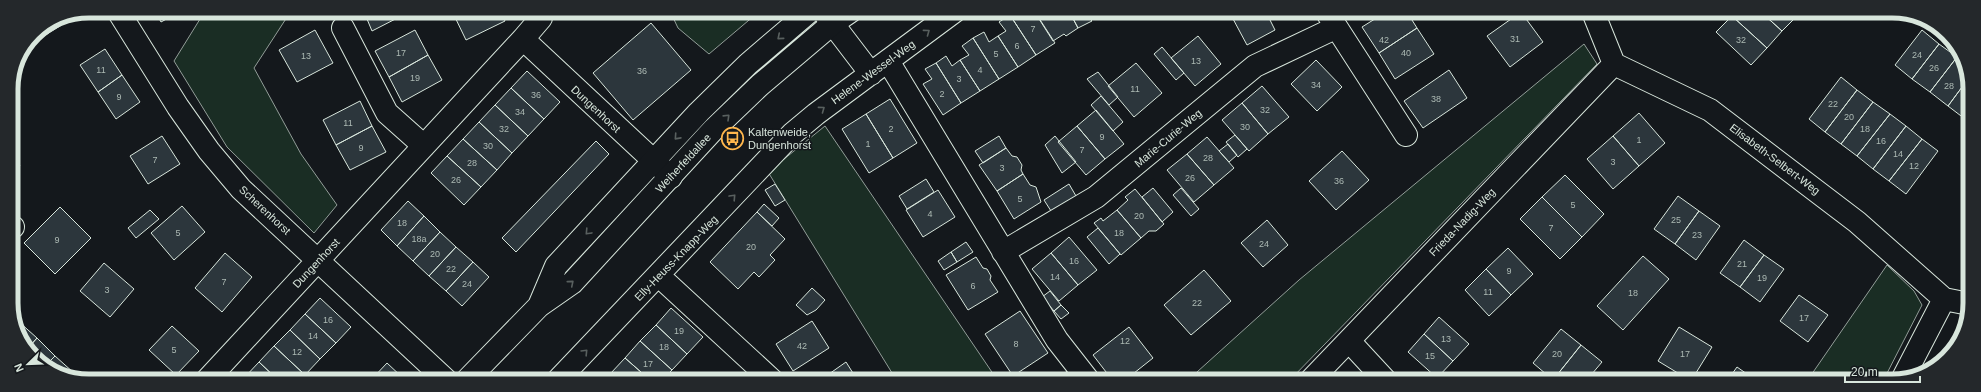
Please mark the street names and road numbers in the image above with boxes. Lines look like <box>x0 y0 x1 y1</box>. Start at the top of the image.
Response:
street label: Helene-Wessel-Weg <box>829 38 917 106</box>
street label: Dungenhorst <box>569 83 623 135</box>
street label: Marie-Curie-Weg <box>1132 107 1204 169</box>
street label: Elisabeth-Selbert-Weg <box>1728 121 1822 197</box>
street label: Weiherfeldallee <box>653 131 713 195</box>
street label: Scherenhorst <box>237 183 293 237</box>
street label: Frieda-Nadig-Weg <box>1427 186 1497 258</box>
street label: Elly-Heuss-Knapp-Weg <box>632 213 720 303</box>
street label: Dungenhorst <box>290 236 342 290</box>

